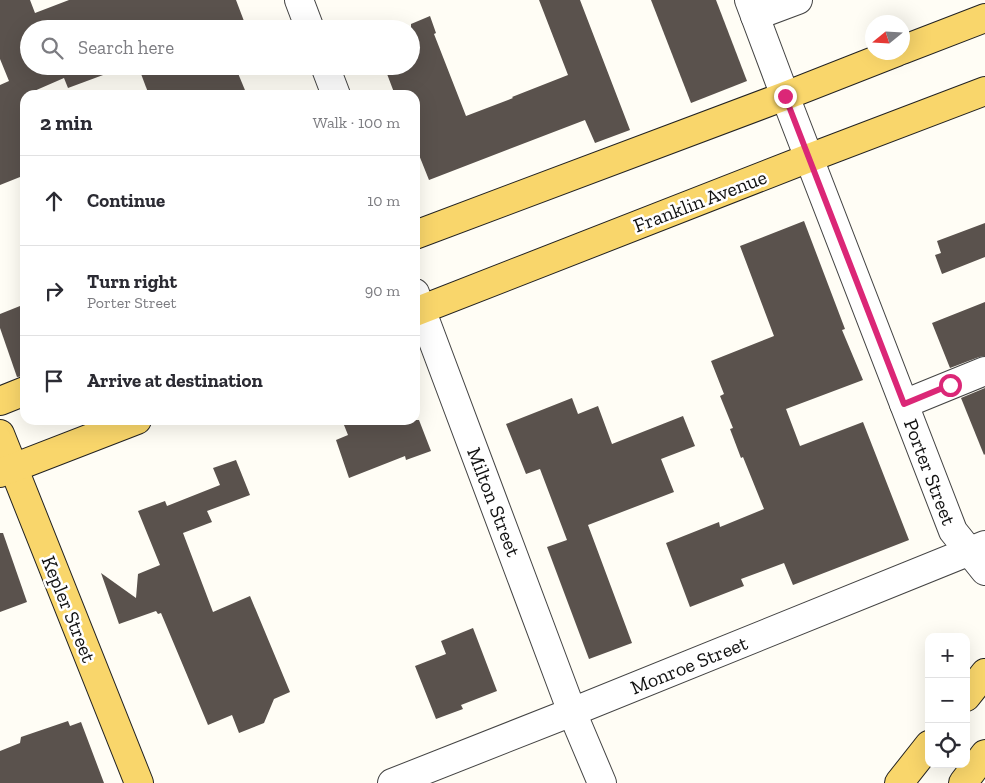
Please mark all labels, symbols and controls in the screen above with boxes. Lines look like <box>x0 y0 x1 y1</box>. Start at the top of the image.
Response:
north arrow <box>865 15 910 60</box>
search box <box>20 20 420 75</box>
icon: search <box>38 34 66 62</box>
text: Search here <box>78 36 174 59</box>
route end <box>774 85 797 108</box>
text: 2 min <box>40 110 92 135</box>
text: Walk · 100 m <box>313 113 400 132</box>
street label: Franklin Avenue <box>630 165 770 237</box>
icon: ahead <box>40 187 68 215</box>
text: Continue <box>87 189 165 212</box>
text: 10 m <box>367 191 400 210</box>
text: Turn right <box>87 270 177 293</box>
icon: right <box>40 277 68 305</box>
text: 90 m <box>365 281 400 300</box>
text: Porter Street <box>87 293 176 312</box>
icon: arrive <box>40 367 68 395</box>
text: Arrive at destination <box>87 369 263 392</box>
route start <box>939 374 962 397</box>
street label: Porter Street <box>899 415 961 529</box>
street label: Milton Street <box>462 444 526 560</box>
street label: Kepler Street <box>37 552 101 666</box>
street label: Monroe Street <box>627 630 752 699</box>
map controls <box>925 633 970 768</box>
button: + <box>925 633 970 678</box>
button: − <box>925 678 970 723</box>
button: locate <box>925 723 970 768</box>

